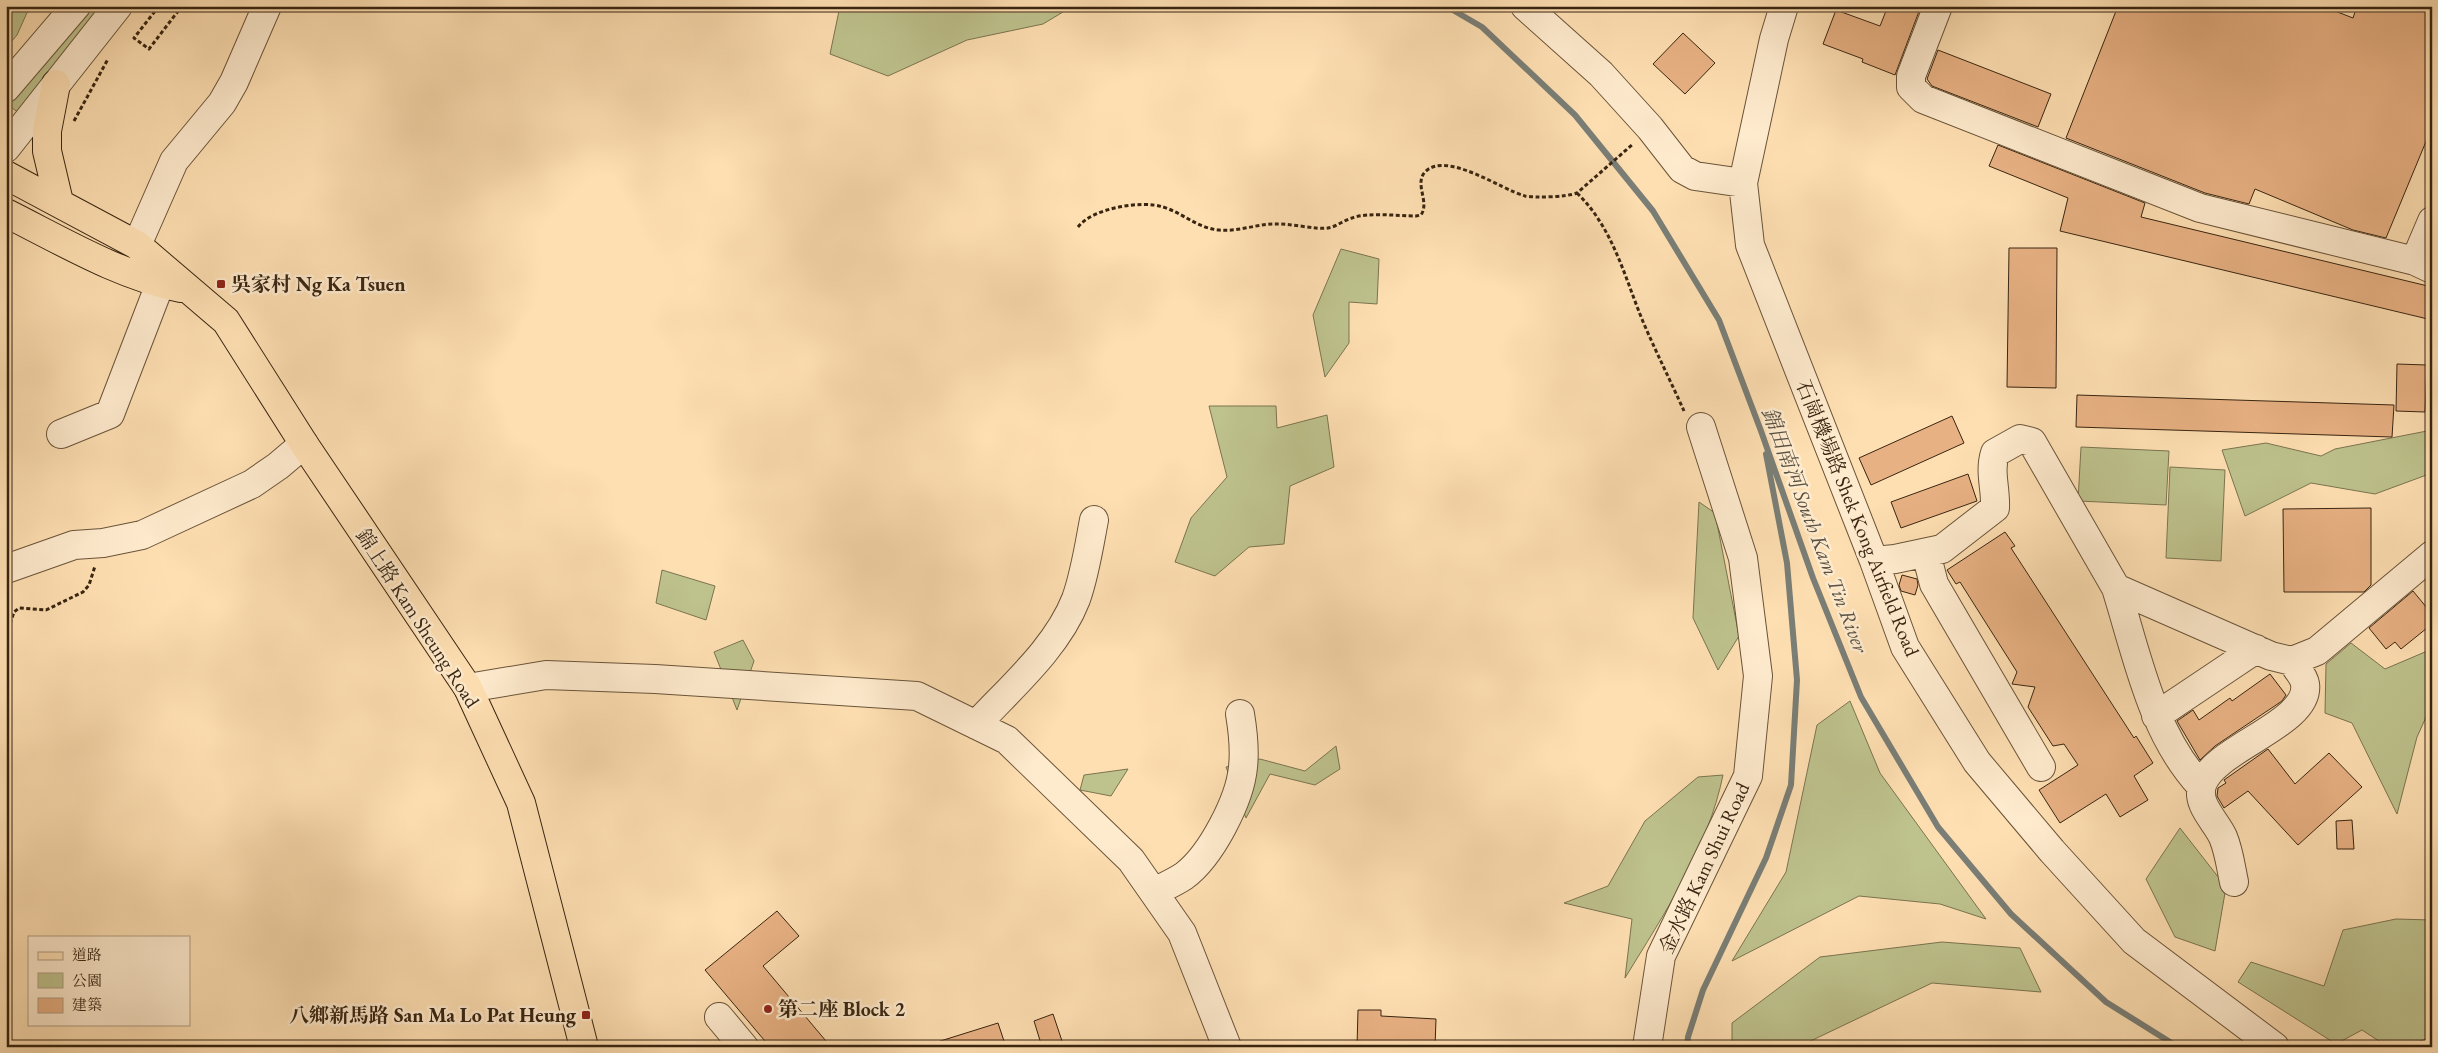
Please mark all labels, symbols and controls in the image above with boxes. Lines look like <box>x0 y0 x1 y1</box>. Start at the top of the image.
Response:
place label: 吳家村 Ng Ka Tsuen <box>231 271 406 297</box>
marker: 吳家村 Ng Ka Tsuen <box>215 278 227 290</box>
street label: 石崗機場路 Shek Kong Airfield Road <box>1791 376 1926 661</box>
water label: 錦田南河 South Kam Tin River <box>1756 403 1875 657</box>
street label: 錦上路 Kam Sheung Road <box>350 524 486 713</box>
street label: 金水路 Kam Shui Road <box>1653 777 1755 958</box>
legend <box>28 936 190 1026</box>
text: 道路 <box>72 945 102 964</box>
text: 公園 <box>72 971 102 990</box>
text: 建築 <box>72 995 102 1014</box>
place label: 第二座 Block 2 <box>778 996 905 1022</box>
place label: 八鄉新馬路 San Ma Lo Pat Heung <box>289 1002 577 1028</box>
marker: 第二座 Block 2 <box>762 1003 774 1015</box>
marker: 八鄉新馬路 San Ma Lo Pat Heung <box>580 1009 592 1021</box>

